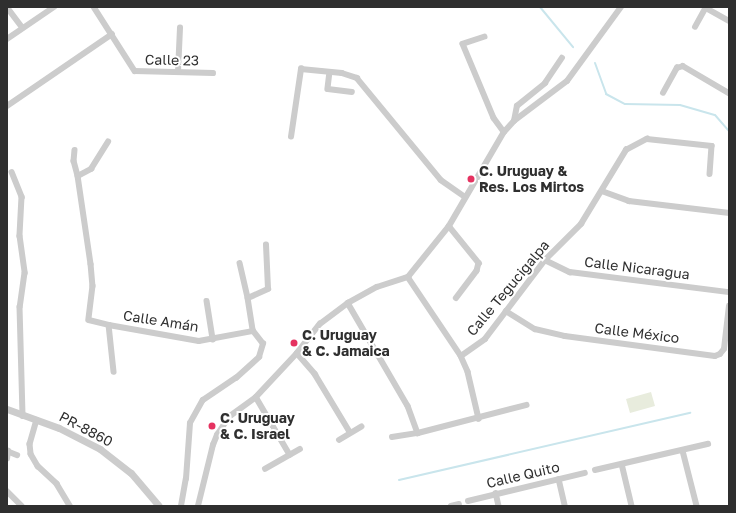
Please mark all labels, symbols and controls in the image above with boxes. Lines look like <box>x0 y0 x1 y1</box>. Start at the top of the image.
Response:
street label: Calle 23 <box>145 51 199 69</box>
place label: C. Uruguay & Res. Los Mirtos <box>479 163 584 196</box>
marker: C. Uruguay & Res. Los Mirtos <box>466 174 476 184</box>
street label: Calle Tegucigalpa <box>463 237 553 339</box>
street label: Calle Nicaragua <box>583 253 691 283</box>
street label: Calle Amán <box>122 307 200 335</box>
street label: Calle México <box>594 319 680 347</box>
place label: C. Uruguay & C. Jamaica <box>302 327 390 360</box>
marker: C. Uruguay & C. Jamaica <box>289 338 299 348</box>
street label: PR-8860 <box>56 408 116 450</box>
place label: C. Uruguay & C. Israel <box>220 410 295 442</box>
marker: C. Uruguay & C. Israel <box>207 421 217 431</box>
street label: Calle Quito <box>485 458 561 492</box>

